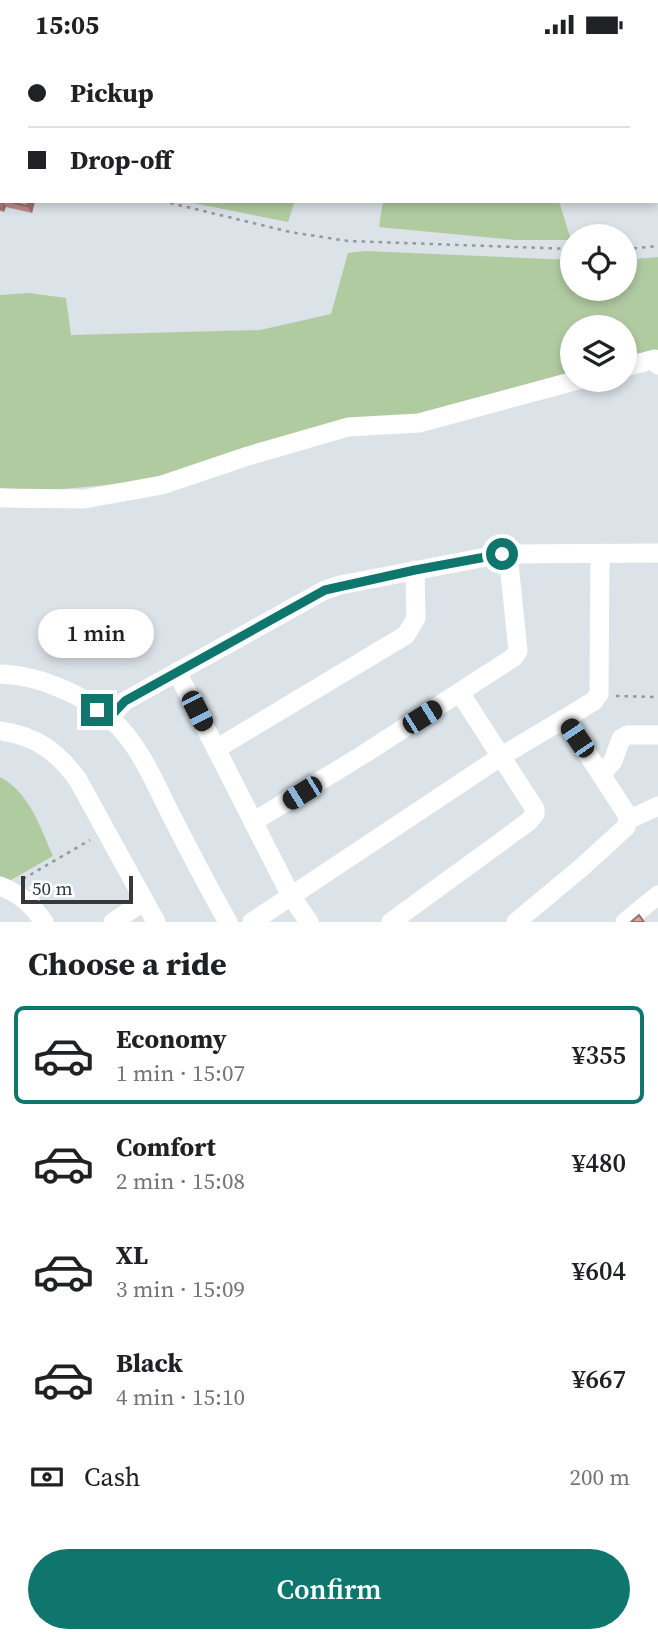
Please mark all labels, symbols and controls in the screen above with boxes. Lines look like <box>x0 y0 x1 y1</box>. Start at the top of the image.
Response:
text: 15:05 <box>35 7 99 43</box>
text: Pickup <box>70 75 154 111</box>
text: Drop-off <box>70 142 172 178</box>
map controls <box>560 224 637 392</box>
button: locate <box>560 224 637 301</box>
button: layers <box>560 315 637 392</box>
route start <box>486 538 518 570</box>
callout: 1 min <box>39 609 155 657</box>
text: 1 min <box>66 617 126 649</box>
car <box>179 688 216 734</box>
route end <box>81 694 113 726</box>
car <box>399 697 446 737</box>
car <box>557 715 598 761</box>
car <box>279 773 326 813</box>
scale bar <box>21 873 133 905</box>
text: 50 m <box>32 875 73 901</box>
text: Choose a ride <box>28 942 227 986</box>
text: Economy <box>116 1021 227 1057</box>
icon: car <box>32 1024 95 1087</box>
text: ¥355 <box>572 1037 626 1073</box>
text: 1 min · 15:07 <box>116 1057 245 1089</box>
text: Comfort <box>116 1129 216 1165</box>
icon: car <box>32 1132 95 1195</box>
text: ¥480 <box>572 1145 626 1181</box>
text: 2 min · 15:08 <box>116 1165 245 1197</box>
text: XL <box>116 1237 148 1273</box>
icon: car <box>32 1240 95 1303</box>
text: ¥604 <box>572 1253 626 1289</box>
text: 3 min · 15:09 <box>116 1273 245 1305</box>
text: Black <box>116 1345 183 1381</box>
icon: car <box>32 1348 95 1411</box>
text: ¥667 <box>572 1361 626 1397</box>
text: 4 min · 15:10 <box>116 1381 245 1413</box>
icon: cash <box>28 1458 66 1496</box>
text: Cash <box>84 1459 140 1495</box>
text: 200 m <box>569 1461 630 1493</box>
button: Confirm <box>28 1549 630 1629</box>

